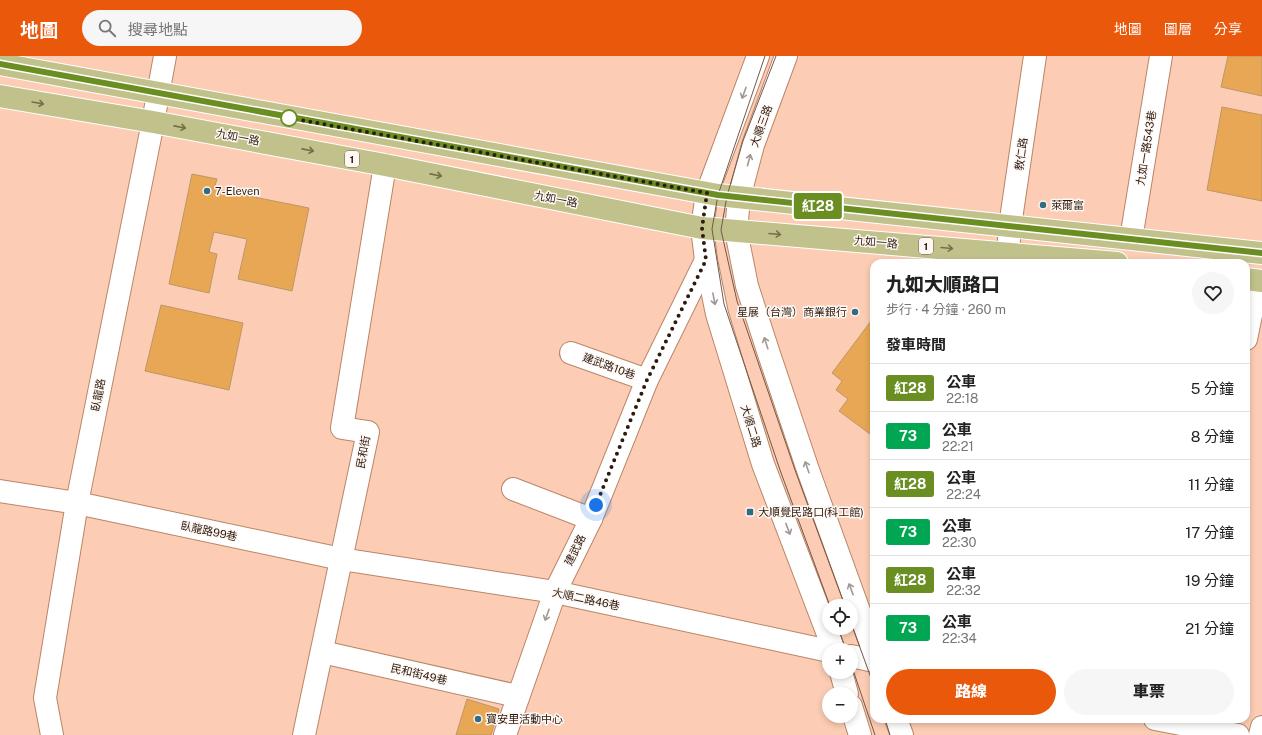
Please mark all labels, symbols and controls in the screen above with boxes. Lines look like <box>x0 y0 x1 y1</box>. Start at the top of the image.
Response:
search box <box>82 10 362 46</box>
icon: search <box>96 17 118 39</box>
text: 地圖 <box>20 19 58 41</box>
text: 搜尋地點 <box>128 21 188 38</box>
text: 地圖 <box>1114 21 1142 37</box>
text: 圖層 <box>1164 21 1192 37</box>
text: 分享 <box>1214 21 1242 37</box>
one-way arrow <box>740 86 747 99</box>
one-way arrow <box>32 99 45 107</box>
street label: 大順三路 <box>748 103 774 149</box>
unlabelled marker <box>280 109 298 127</box>
street label: 九如一路543巷 <box>1134 110 1158 186</box>
one-way arrow <box>174 123 187 131</box>
street label: 九如一路 <box>215 127 261 147</box>
street label: 教仁路 <box>1013 137 1029 171</box>
one-way arrow <box>301 147 314 155</box>
road number: 1 <box>345 151 359 167</box>
one-way arrow <box>746 154 753 167</box>
one-way arrow <box>429 171 442 179</box>
place label: 7-Eleven <box>215 185 260 197</box>
marker: 7-Eleven <box>202 186 212 196</box>
street label: 九如一路 <box>533 189 579 209</box>
line badge: 紅28 <box>795 193 841 219</box>
text: 紅28 <box>802 198 834 214</box>
place label: 萊爾富 <box>1051 199 1084 211</box>
marker: 萊爾富 <box>1038 200 1048 210</box>
one-way arrow <box>768 230 781 237</box>
street label: 九如一路 <box>854 234 898 250</box>
road number: 1 <box>919 238 933 254</box>
one-way arrow <box>940 244 953 251</box>
button: heart <box>1192 272 1234 314</box>
text: 九如大順路口 <box>886 273 1000 295</box>
one-way arrow <box>710 292 718 305</box>
text: 步行 · 4 分鐘 · 260 m <box>886 302 1006 317</box>
place label: 星展（台灣）商業銀行 <box>737 306 847 318</box>
marker: 星展（台灣）商業銀行 <box>850 307 860 317</box>
text: 發車時間 <box>886 336 946 353</box>
one-way arrow <box>761 338 769 350</box>
street label: 建武路10巷 <box>581 351 637 381</box>
text: 公車 <box>946 373 976 390</box>
street label: 臥龍路 <box>89 378 107 412</box>
text: 紅28 <box>894 380 926 396</box>
text: 5 分鐘 <box>1191 380 1234 397</box>
text: 22:18 <box>946 391 978 406</box>
street label: 大順二路 <box>739 403 763 449</box>
text: 公車 <box>942 421 972 438</box>
text: 73 <box>899 428 917 444</box>
text: 8 分鐘 <box>1191 428 1234 445</box>
street label: 民和街 <box>354 435 372 469</box>
text: 22:21 <box>942 439 974 454</box>
one-way arrow <box>803 460 810 473</box>
text: 公車 <box>946 469 976 486</box>
text: 紅28 <box>894 476 926 492</box>
text: 11 分鐘 <box>1188 476 1234 493</box>
text: 22:24 <box>946 487 981 502</box>
your location <box>586 495 606 515</box>
place label: 大順覺民路口(科工館) <box>758 506 864 518</box>
marker: 大順覺民路口(科工館) <box>745 507 755 517</box>
text: 公車 <box>942 517 972 534</box>
street label: 臥龍路99巷 <box>180 519 238 543</box>
one-way arrow <box>784 522 792 534</box>
text: 73 <box>899 524 917 540</box>
text: 17 分鐘 <box>1185 524 1234 541</box>
street label: 建武路 <box>562 533 588 567</box>
text: 22:30 <box>942 535 977 550</box>
text: 公車 <box>946 565 976 582</box>
text: 紅28 <box>894 572 926 588</box>
text: 19 分鐘 <box>1185 572 1234 589</box>
one-way arrow <box>847 583 855 595</box>
text: 22:32 <box>946 583 981 598</box>
street label: 大順二路46巷 <box>551 586 621 612</box>
map controls <box>822 599 858 723</box>
button: locate <box>822 599 858 635</box>
one-way arrow <box>542 608 550 620</box>
text: 公車 <box>942 613 972 630</box>
text: 73 <box>899 620 917 636</box>
text: 21 分鐘 <box>1185 620 1234 637</box>
text: 22:34 <box>942 631 977 646</box>
button: + <box>822 643 858 679</box>
street label: 民和街49巷 <box>389 662 449 686</box>
button: 路線 <box>886 669 1056 715</box>
button: 車票 <box>1064 669 1234 715</box>
button: − <box>822 687 858 723</box>
place label: 寶安里活動中心 <box>486 713 563 725</box>
marker: 寶安里活動中心 <box>473 714 483 724</box>

